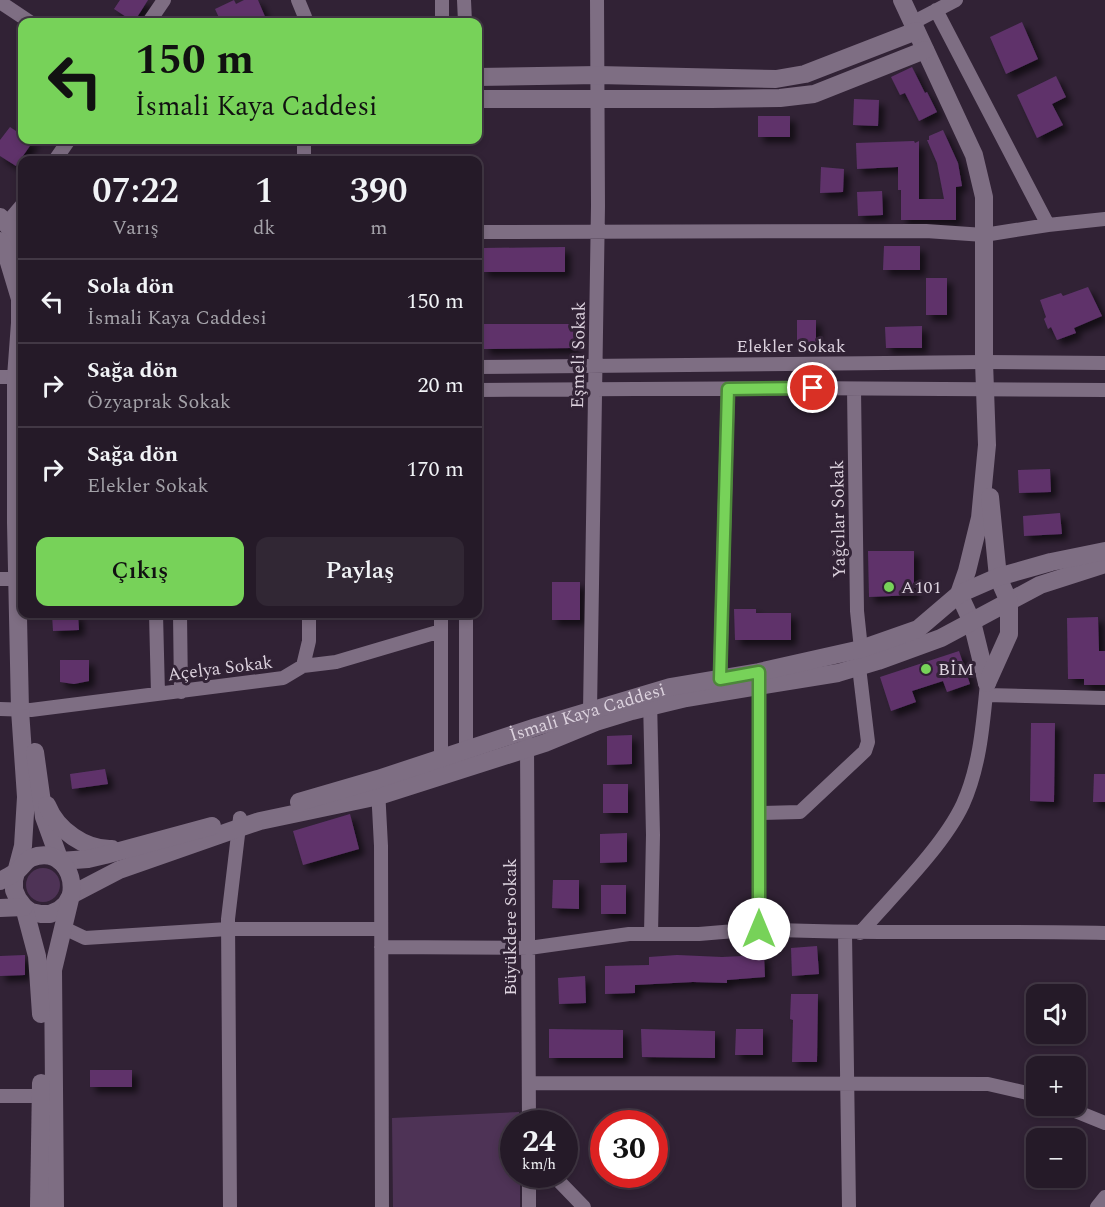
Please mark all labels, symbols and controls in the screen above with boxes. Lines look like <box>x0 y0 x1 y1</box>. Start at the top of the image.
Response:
text: 150 m <box>135 29 254 92</box>
icon: left <box>36 42 114 120</box>
text: İsmali Kaya Caddesi <box>135 86 378 128</box>
text: 07:22 <box>92 164 179 219</box>
text: 1 <box>255 164 274 219</box>
text: 390 <box>350 164 408 219</box>
text: Varış <box>112 213 159 243</box>
text: dk <box>253 213 276 243</box>
text: m <box>370 213 387 243</box>
text: Sola dön <box>87 270 174 303</box>
icon: left <box>36 285 69 318</box>
text: 150 m <box>407 285 464 318</box>
street label: Eşmeli Sokak <box>564 301 593 409</box>
text: İsmali Kaya Caddesi <box>87 303 267 333</box>
street label: Elekler Sokak <box>736 333 846 360</box>
text: Sağa dön <box>87 354 178 387</box>
pin <box>787 362 838 413</box>
icon: right <box>36 369 69 402</box>
text: 20 m <box>418 369 464 402</box>
icon: arrive <box>796 371 829 404</box>
text: Özyaprak Sokak <box>87 387 231 417</box>
text: Sağa dön <box>87 438 178 471</box>
icon: right <box>36 453 69 486</box>
text: 170 m <box>407 453 464 486</box>
street label: Yağcılar Sokak <box>824 460 853 578</box>
text: Elekler Sokak <box>87 471 209 501</box>
button: Çıkış <box>36 537 244 606</box>
button: Paylaş <box>256 537 464 606</box>
place label: A101 <box>901 574 942 601</box>
marker: A101 <box>882 580 896 594</box>
street label: Açelya Sokak <box>166 649 274 688</box>
place label: BİM <box>938 656 974 683</box>
marker: BİM <box>919 662 933 676</box>
street label: İsmali Kaya Caddesi <box>506 676 669 749</box>
street label: Büyükdere Sokak <box>497 858 524 996</box>
position arrow <box>727 897 791 961</box>
map controls <box>1026 984 1086 1188</box>
button: sound <box>1026 984 1086 1044</box>
button: + <box>1026 1056 1086 1116</box>
speed limit sign: 30 <box>590 1110 668 1188</box>
text: 24 <box>522 1119 556 1165</box>
button: − <box>1026 1128 1086 1188</box>
text: km/h <box>522 1153 556 1176</box>

